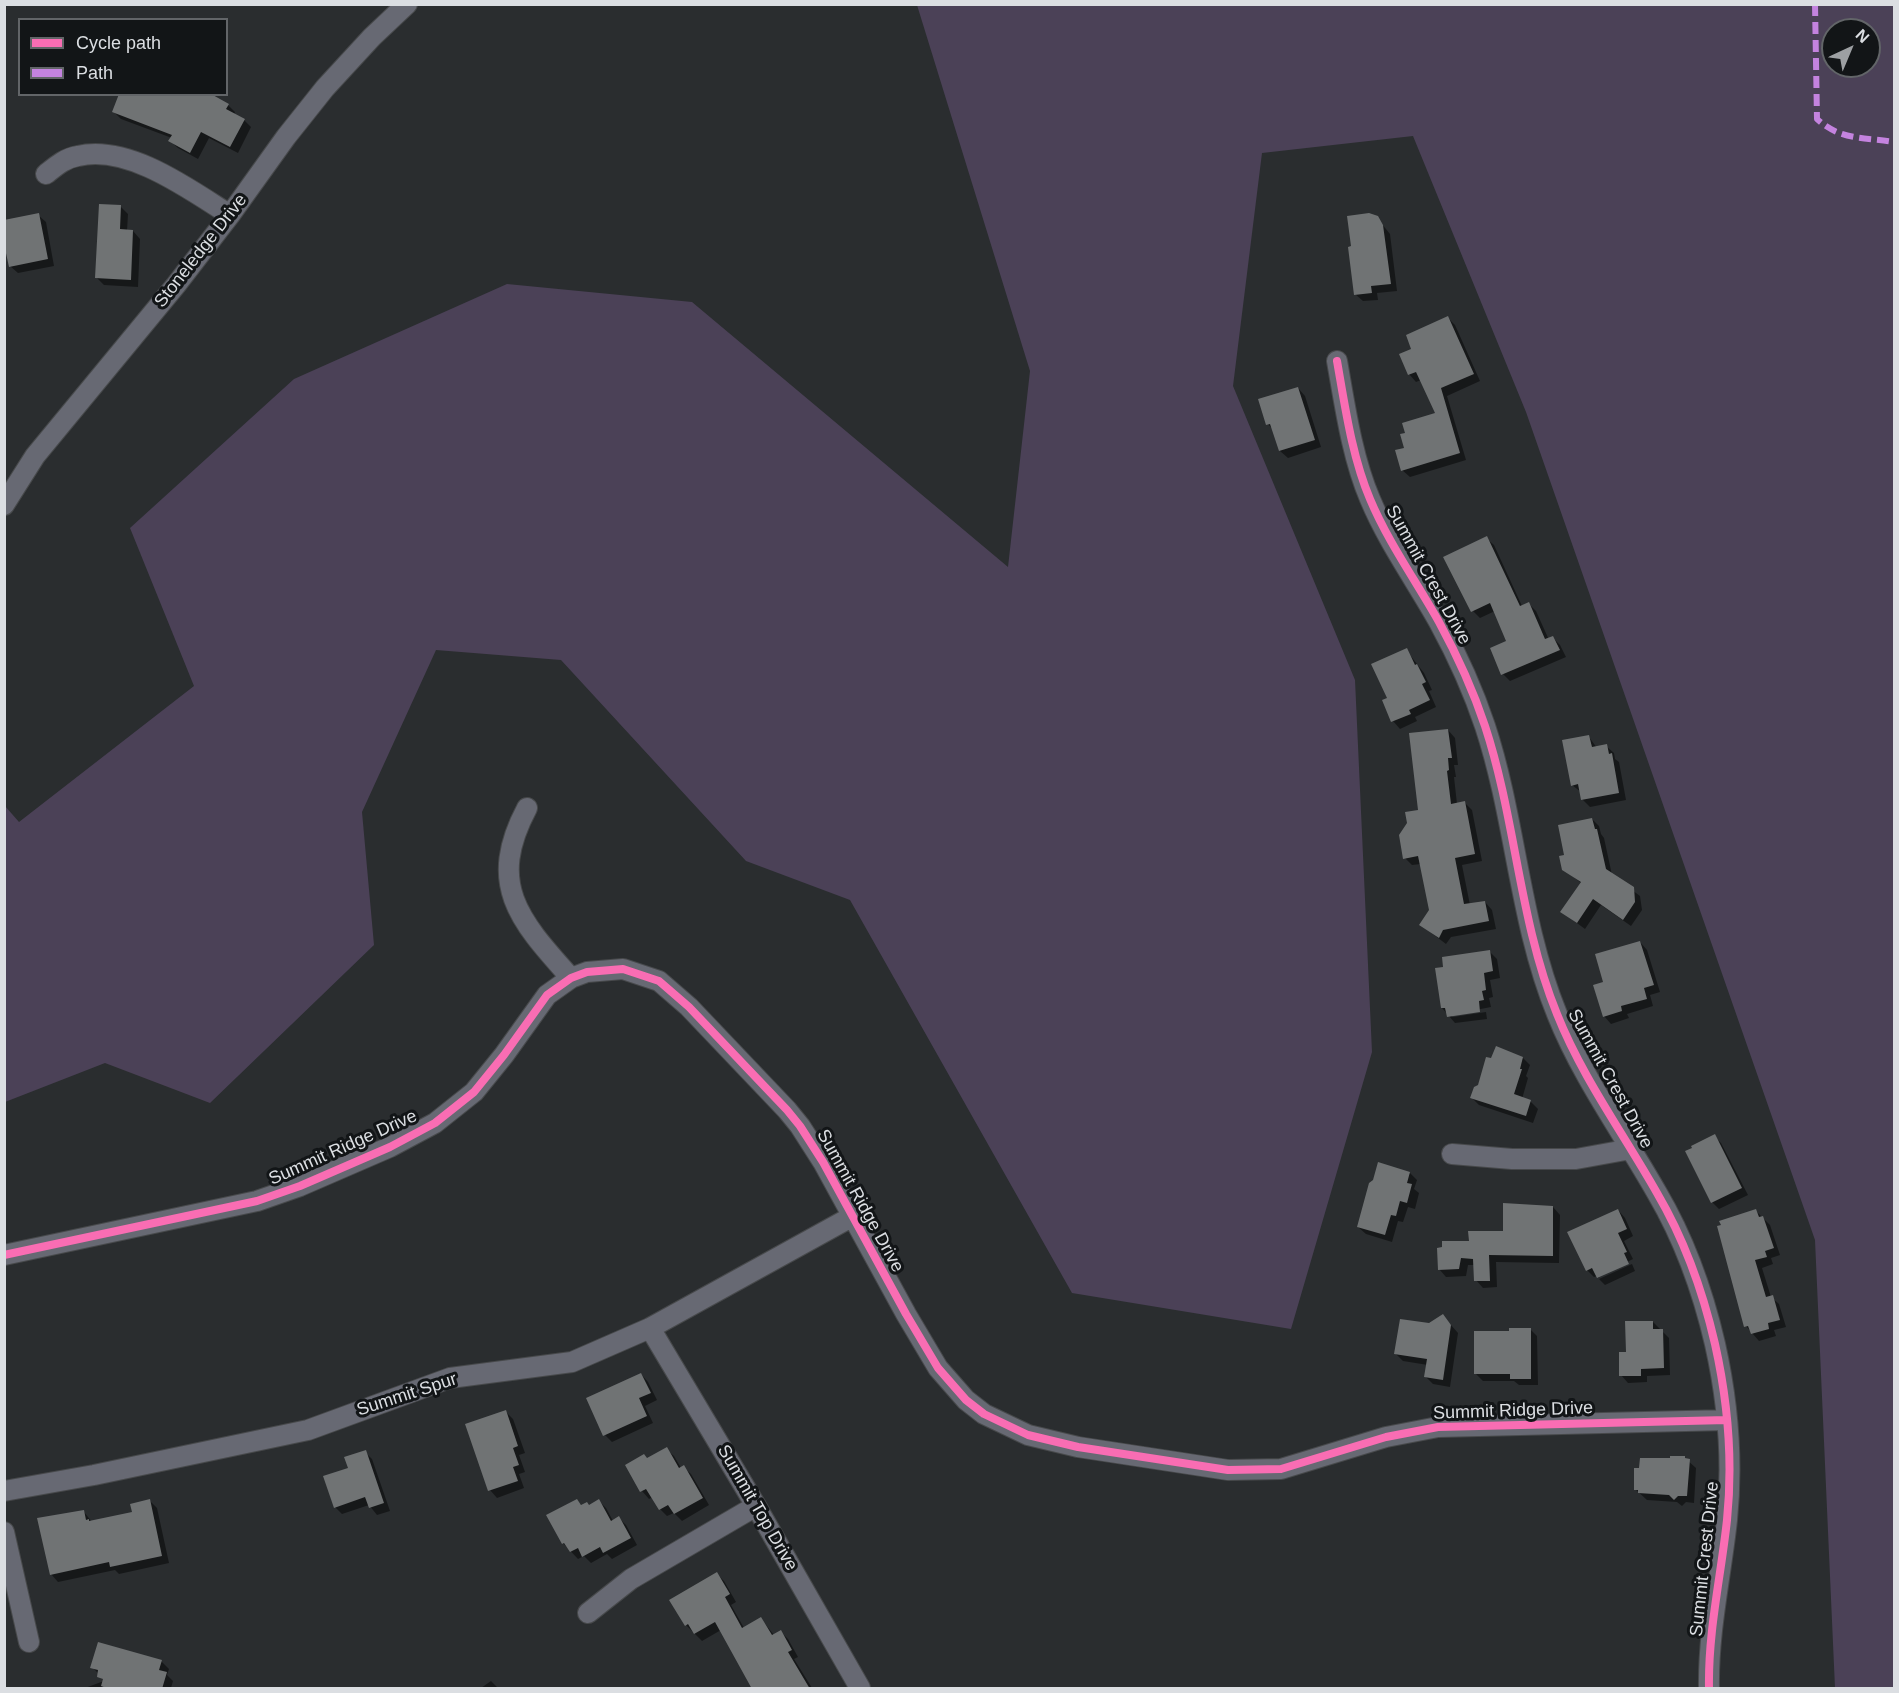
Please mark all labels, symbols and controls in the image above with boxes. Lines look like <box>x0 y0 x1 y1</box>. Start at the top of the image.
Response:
legend <box>18 18 228 96</box>
north arrow <box>1821 18 1881 78</box>
text: N <box>1852 26 1873 46</box>
text: Cycle path <box>76 33 161 53</box>
text: Path <box>76 63 113 83</box>
street label: Stoneledge Drive <box>150 190 252 312</box>
street label: Summit Crest Drive <box>1381 502 1475 648</box>
street label: Summit Crest Drive <box>1563 1006 1657 1152</box>
street label: Summit Ridge Drive <box>266 1106 420 1190</box>
street label: Summit Ridge Drive <box>812 1126 908 1276</box>
street label: Summit Spur <box>354 1369 460 1421</box>
street label: Summit Ridge Drive <box>1433 1397 1593 1425</box>
street label: Summit Top Drive <box>712 1441 802 1575</box>
street label: Summit Crest Drive <box>1686 1480 1724 1638</box>

